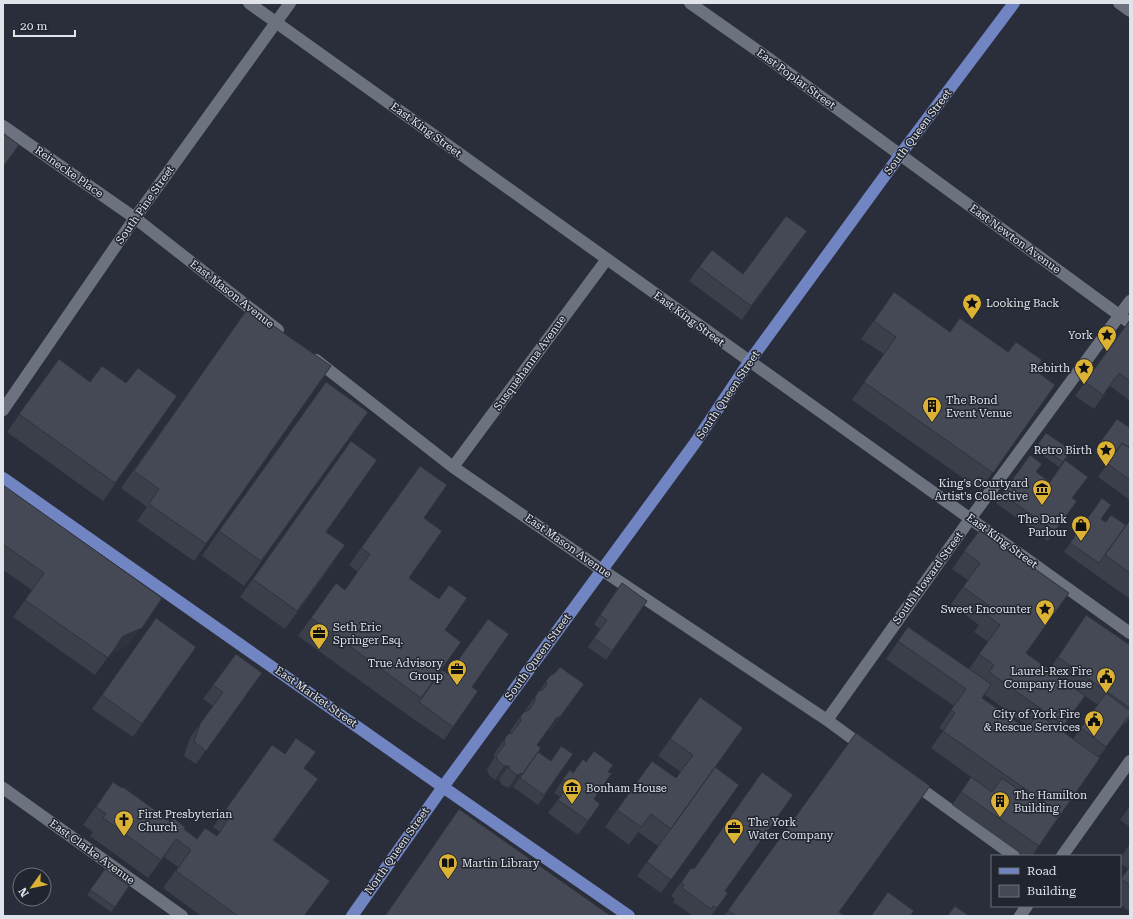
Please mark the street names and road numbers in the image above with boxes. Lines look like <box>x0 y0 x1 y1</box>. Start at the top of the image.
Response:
street label: East Poplar Street <box>754 46 838 112</box>
street label: South Queen Street <box>882 87 954 177</box>
street label: East King Street <box>388 100 464 160</box>
street label: Reinecke Place <box>32 144 106 200</box>
street label: South Pine Street <box>113 163 177 247</box>
street label: East Newton Avenue <box>967 202 1063 276</box>
street label: East Mason Avenue <box>188 257 276 331</box>
street label: East King Street <box>651 289 727 349</box>
street label: Susquehanna Avenue <box>491 313 569 413</box>
street label: South Queen Street <box>694 348 762 442</box>
street label: East Mason Avenue <box>522 511 614 581</box>
street label: East King Street <box>964 511 1040 571</box>
street label: South Howard Street <box>890 529 966 627</box>
street label: South Queen Street <box>502 611 574 703</box>
street label: East Market Street <box>272 664 360 730</box>
street label: North Queen Street <box>362 805 432 897</box>
street label: East Clarke Avenue <box>47 817 137 887</box>

